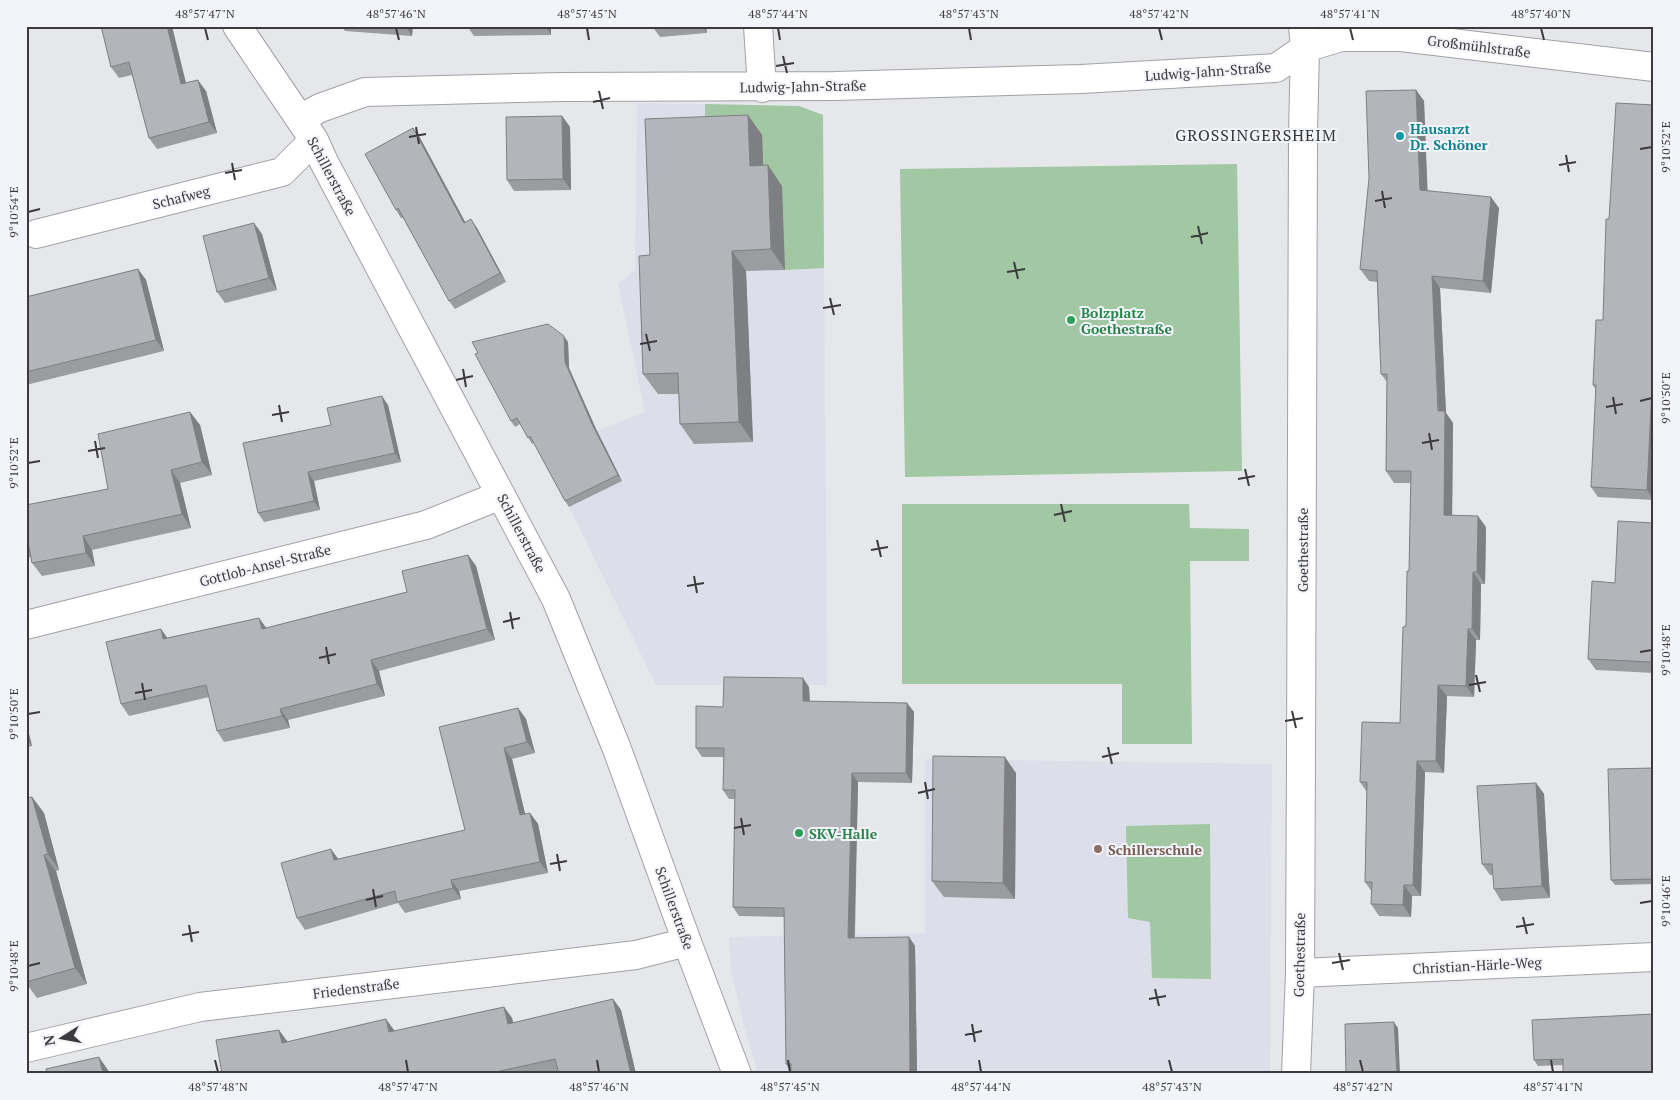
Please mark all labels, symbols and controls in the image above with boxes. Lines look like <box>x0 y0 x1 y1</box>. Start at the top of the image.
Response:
text: 48°57'47"N <box>175 6 235 21</box>
text: 48°57'46"N <box>366 6 426 21</box>
text: 48°57'45"N <box>557 6 617 21</box>
text: 48°57'44"N <box>748 6 808 21</box>
text: 48°57'43"N <box>939 6 999 21</box>
text: 48°57'42"N <box>1129 6 1189 21</box>
text: 48°57'41"N <box>1320 6 1380 21</box>
text: 48°57'40"N <box>1511 6 1571 21</box>
street label: Großmühlstraße <box>1426 30 1532 62</box>
street label: Ludwig-Jahn-Straße <box>1144 57 1272 85</box>
street label: Ludwig-Jahn-Straße <box>740 75 866 97</box>
place label: Hausarzt Dr. Schöner <box>1410 119 1488 154</box>
text: 9°10'52"E <box>1658 121 1673 173</box>
district label: GROSSINGERSHEIM <box>1175 124 1337 146</box>
marker: Hausarzt Dr. Schöner <box>1394 130 1406 142</box>
street label: Schillerstraße <box>303 133 361 219</box>
street label: Schafweg <box>150 181 212 213</box>
text: 9°10'54"E <box>6 186 21 238</box>
place label: Bolzplatz Goethestraße <box>1081 303 1172 338</box>
marker: Bolzplatz Goethestraße <box>1065 314 1077 326</box>
text: 9°10'50"E <box>1658 372 1673 424</box>
text: 9°10'52"E <box>6 437 21 489</box>
street label: Schillerstraße <box>493 490 551 576</box>
street label: Goethestraße <box>1293 508 1312 592</box>
street label: Gottlob-Ansel-Straße <box>197 539 333 591</box>
text: 9°10'48"E <box>1658 624 1673 676</box>
text: 9°10'50"E <box>6 688 21 740</box>
place label: SKV-Halle <box>809 824 878 843</box>
marker: SKV-Halle <box>793 827 805 839</box>
place label: Schillerschule <box>1108 840 1202 859</box>
marker: Schillerschule <box>1092 843 1104 855</box>
street label: Schillerstraße <box>651 864 699 952</box>
text: 9°10'46"E <box>1658 875 1673 927</box>
street label: Goethestraße <box>1289 913 1309 997</box>
text: 9°10'48"E <box>6 940 21 992</box>
street label: Christian-Härle-Weg <box>1412 952 1543 978</box>
street label: Friedenstraße <box>312 973 400 1003</box>
north arrow <box>38 1012 88 1062</box>
text: N <box>38 1033 59 1048</box>
text: 48°57'48"N <box>188 1079 248 1094</box>
text: 48°57'47"N <box>378 1079 438 1094</box>
text: 48°57'46"N <box>569 1079 629 1094</box>
text: 48°57'45"N <box>760 1079 820 1094</box>
text: 48°57'44"N <box>951 1079 1011 1094</box>
text: 48°57'43"N <box>1142 1079 1202 1094</box>
text: 48°57'42"N <box>1333 1079 1393 1094</box>
text: 48°57'41"N <box>1523 1079 1583 1094</box>

